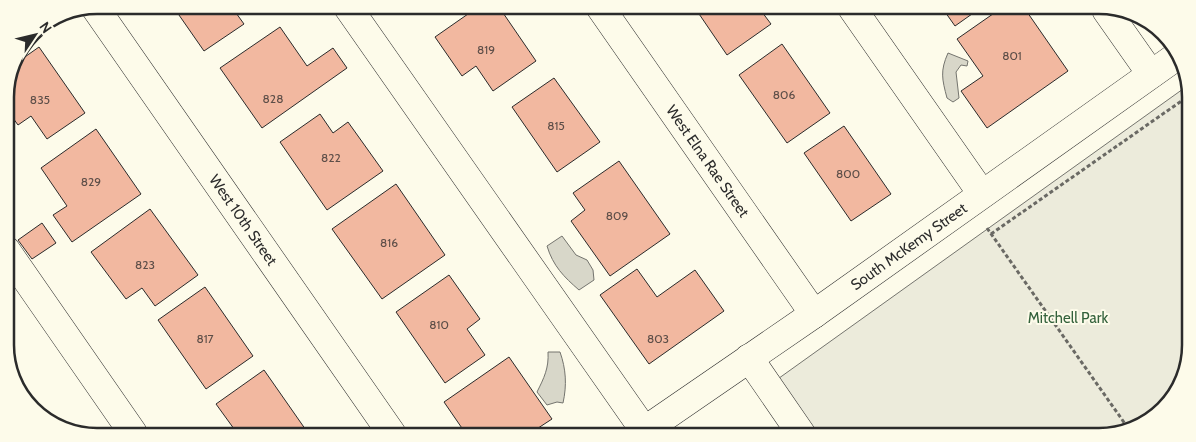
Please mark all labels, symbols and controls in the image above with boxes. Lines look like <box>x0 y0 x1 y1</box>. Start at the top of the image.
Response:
north arrow <box>10 10 60 60</box>
text: N <box>35 18 56 37</box>
house number: 819 <box>477 42 495 57</box>
house number: 801 <box>1002 48 1022 63</box>
house number: 806 <box>773 87 795 102</box>
house number: 828 <box>263 91 283 106</box>
house number: 835 <box>30 92 50 107</box>
street label: West Elna Rae Street <box>662 102 753 221</box>
house number: 815 <box>547 118 565 133</box>
house number: 822 <box>321 150 341 165</box>
house number: 800 <box>836 166 860 181</box>
street label: West 10th Street <box>205 171 281 269</box>
house number: 829 <box>81 174 101 189</box>
street label: South McKemy Street <box>847 199 970 294</box>
house number: 809 <box>606 208 628 223</box>
house number: 816 <box>380 235 398 250</box>
house number: 823 <box>135 257 155 272</box>
park label: Mitchell Park <box>1028 309 1108 327</box>
house number: 810 <box>429 317 449 332</box>
house number: 817 <box>196 331 214 346</box>
house number: 803 <box>647 331 669 346</box>

